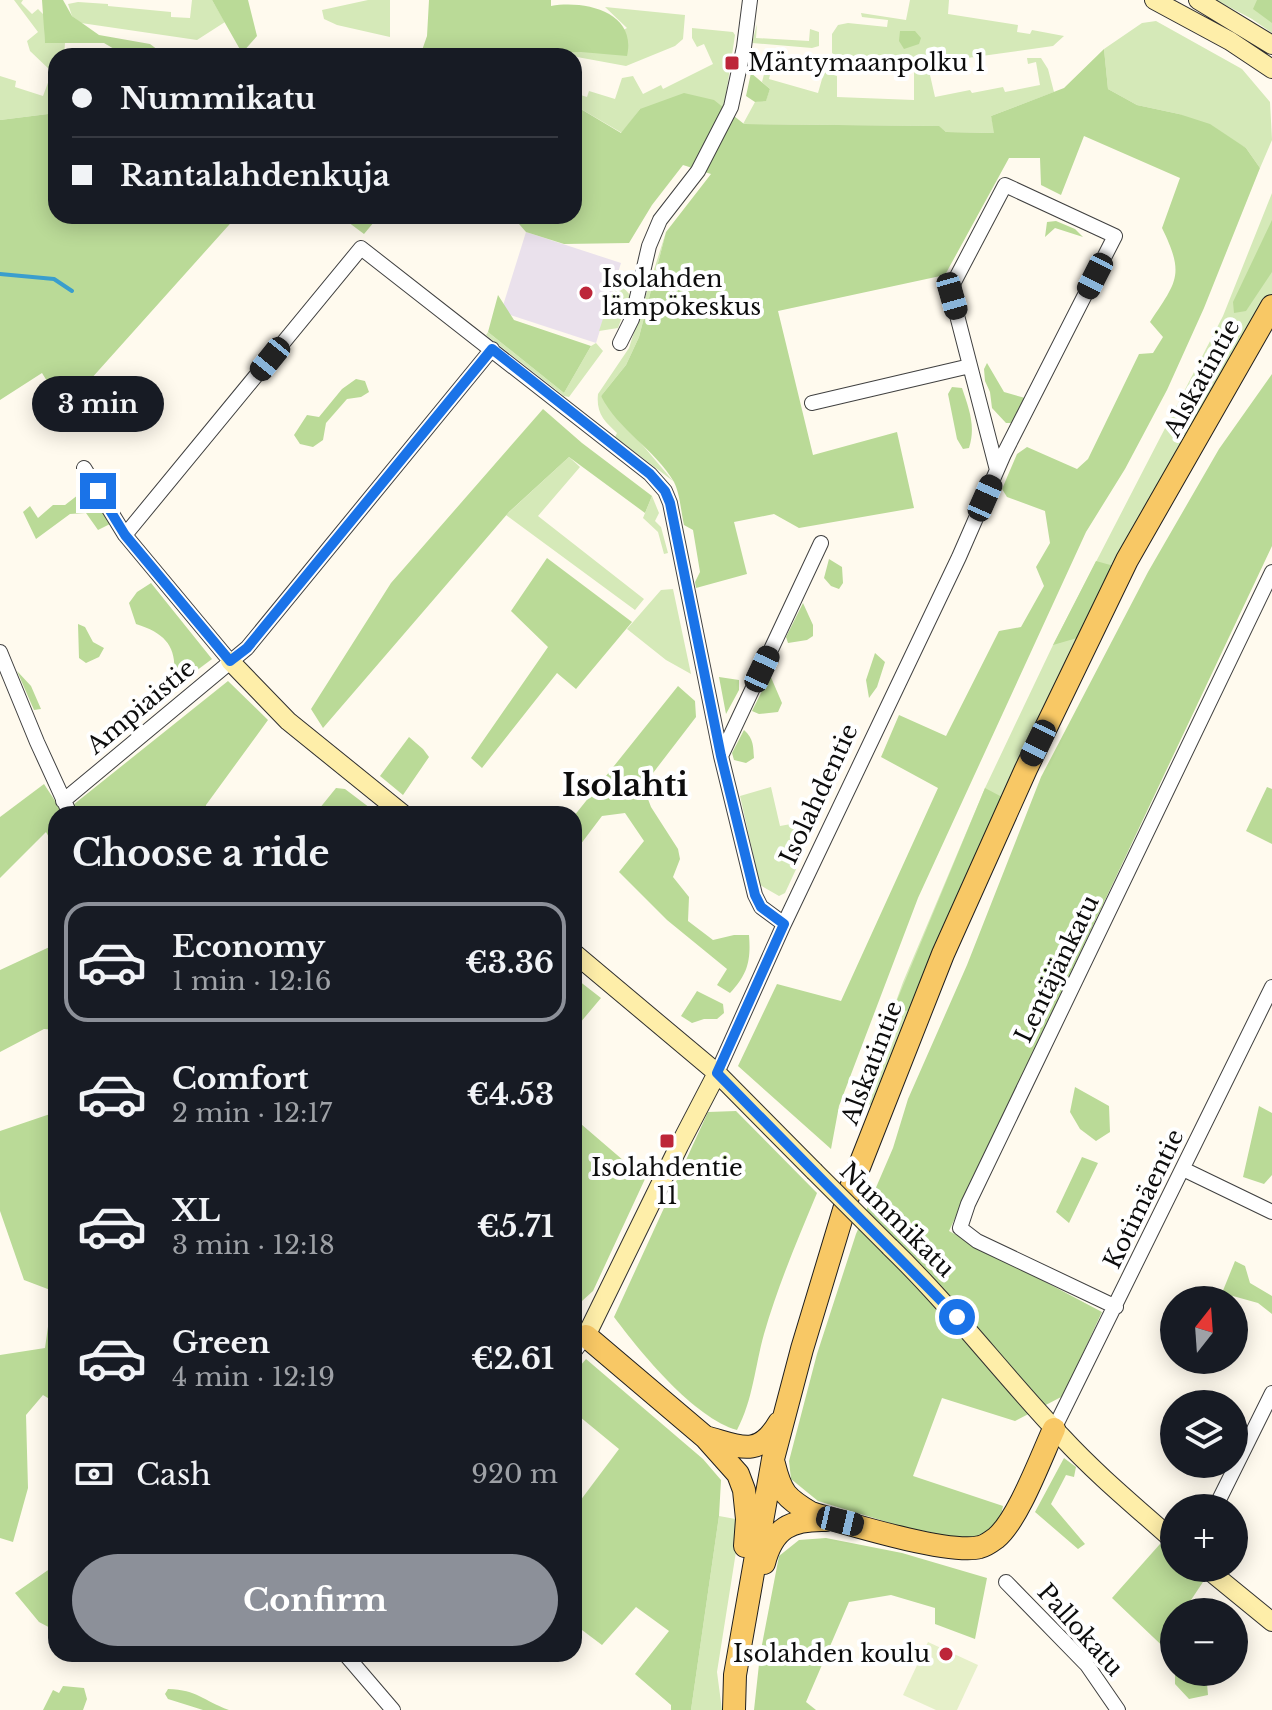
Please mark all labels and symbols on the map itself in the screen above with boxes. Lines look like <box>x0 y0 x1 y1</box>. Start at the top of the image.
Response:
place label: Mäntymaanpolku 1 <box>748 48 986 77</box>
marker: Mäntymaanpolku 1 <box>723 54 741 72</box>
car <box>1073 249 1117 303</box>
place label: Isolahden lämpökeskus <box>602 264 761 321</box>
car <box>934 270 970 322</box>
marker: Isolahden lämpökeskus <box>577 284 595 302</box>
street label: Alskatintie <box>1157 314 1246 443</box>
car <box>246 333 294 385</box>
callout: 3 min <box>32 375 164 431</box>
car <box>964 471 1006 525</box>
route end <box>80 473 116 509</box>
car <box>741 642 783 696</box>
street label: Ampiaistie <box>80 653 201 761</box>
car <box>1017 716 1059 770</box>
street label: Isolahdentie <box>773 719 864 869</box>
district label: Isolahti <box>562 765 688 805</box>
street label: Lentäjänkatu <box>1008 890 1105 1047</box>
street label: Alskatintie <box>834 997 908 1130</box>
street label: Kotimäentie <box>1097 1124 1190 1273</box>
marker: Isolahdentie 11 <box>658 1132 676 1150</box>
place label: Isolahdentie 11 <box>591 1153 743 1210</box>
street label: Nummikatu <box>834 1156 961 1283</box>
north arrow <box>1160 1286 1248 1374</box>
route start <box>939 1299 975 1335</box>
car <box>814 1504 866 1538</box>
street label: Pallokatu <box>1031 1578 1129 1682</box>
place label: Isolahden koulu <box>733 1639 930 1668</box>
marker: Isolahden koulu <box>937 1645 955 1663</box>

